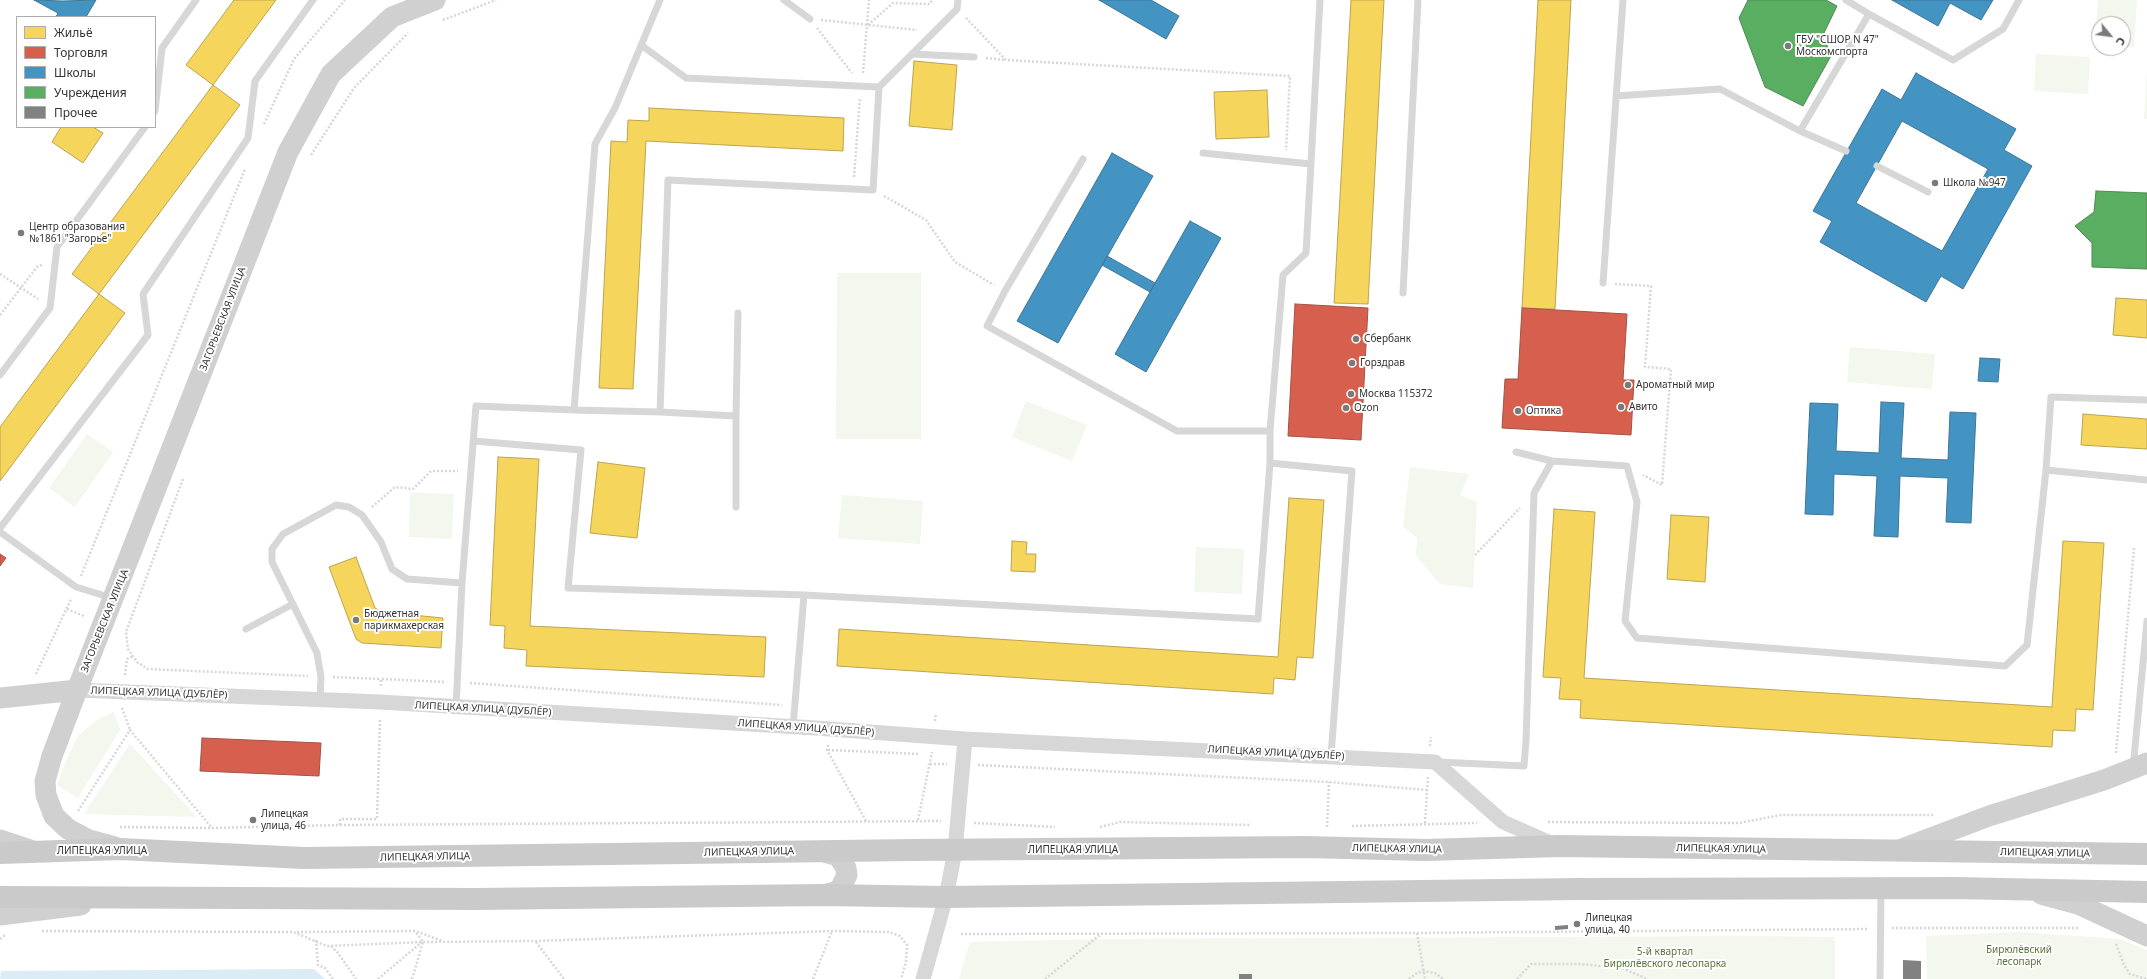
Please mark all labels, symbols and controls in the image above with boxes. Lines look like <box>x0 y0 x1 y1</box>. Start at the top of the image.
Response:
legend <box>16 16 156 128</box>
north arrow <box>2091 16 2131 56</box>
text: Жильё <box>54 24 93 41</box>
place label: ГБУ "СШОР N 47" Москомспорта <box>1796 34 1879 58</box>
text: С <box>2113 35 2129 48</box>
marker: ГБУ "СШОР N 47" Москомспорта <box>1783 41 1793 51</box>
text: Торговля <box>54 44 108 61</box>
text: Школы <box>54 64 96 81</box>
text: Учреждения <box>54 84 127 101</box>
text: Прочее <box>54 104 97 121</box>
place label: Школа №947 <box>1943 177 2006 189</box>
marker: Школа №947 <box>1930 178 1940 188</box>
place label: Центр образования №1861 "Загорье" <box>29 221 125 244</box>
marker: Центр образования №1861 "Загорье" <box>16 228 26 238</box>
street label: ЗАГОРЬЕВСКАЯ УЛИЦА <box>198 265 248 373</box>
place label: Сбербанк <box>1364 333 1411 345</box>
marker: Сбербанк <box>1351 334 1361 344</box>
place label: Горздрав <box>1360 357 1405 369</box>
marker: Горздрав <box>1347 358 1357 368</box>
place label: Ароматный мир <box>1636 379 1715 391</box>
marker: Ароматный мир <box>1623 380 1633 390</box>
place label: Москва 115372 <box>1359 388 1432 400</box>
marker: Москва 115372 <box>1346 389 1356 399</box>
place label: Авито <box>1629 401 1658 413</box>
place label: Ozon <box>1354 402 1379 414</box>
marker: Авито <box>1616 402 1626 412</box>
marker: Ozon <box>1341 403 1351 413</box>
place label: Оптика <box>1526 405 1561 417</box>
marker: Оптика <box>1513 406 1523 416</box>
street label: ЗАГОРЬЕВСКАЯ УЛИЦА <box>79 568 131 674</box>
place label: Бюджетная парикмахерская <box>364 608 444 632</box>
marker: Бюджетная парикмахерская <box>351 615 361 625</box>
street label: ЛИПЕЦКАЯ УЛИЦА (ДУБЛЁР) <box>90 685 228 701</box>
street label: ЛИПЕЦКАЯ УЛИЦА (ДУБЛЁР) <box>414 699 552 719</box>
street label: ЛИПЕЦКАЯ УЛИЦА (ДУБЛЁР) <box>737 717 875 739</box>
street label: ЛИПЕЦКАЯ УЛИЦА (ДУБЛЁР) <box>1207 743 1345 763</box>
place label: Липецкая улица, 46 <box>261 808 308 832</box>
marker: Липецкая улица, 46 <box>248 815 258 825</box>
street label: ЛИПЕЦКАЯ УЛИЦА <box>1352 842 1442 856</box>
street label: ЛИПЕЦКАЯ УЛИЦА <box>1676 842 1766 856</box>
street label: ЛИПЕЦКАЯ УЛИЦА <box>1028 844 1118 856</box>
street label: ЛИПЕЦКАЯ УЛИЦА <box>57 845 147 857</box>
street label: ЛИПЕЦКАЯ УЛИЦА <box>704 845 794 859</box>
street label: ЛИПЕЦКАЯ УЛИЦА <box>2000 846 2090 860</box>
street label: ЛИПЕЦКАЯ УЛИЦА <box>380 850 470 864</box>
place label: Липецкая улица, 40 <box>1585 912 1632 936</box>
marker: Липецкая улица, 40 <box>1572 919 1582 929</box>
park label: Бирюлёвский лесопарк <box>1986 944 2052 968</box>
park label: 5-й квартал Бирюлёвского лесопарка <box>1604 946 1726 970</box>

